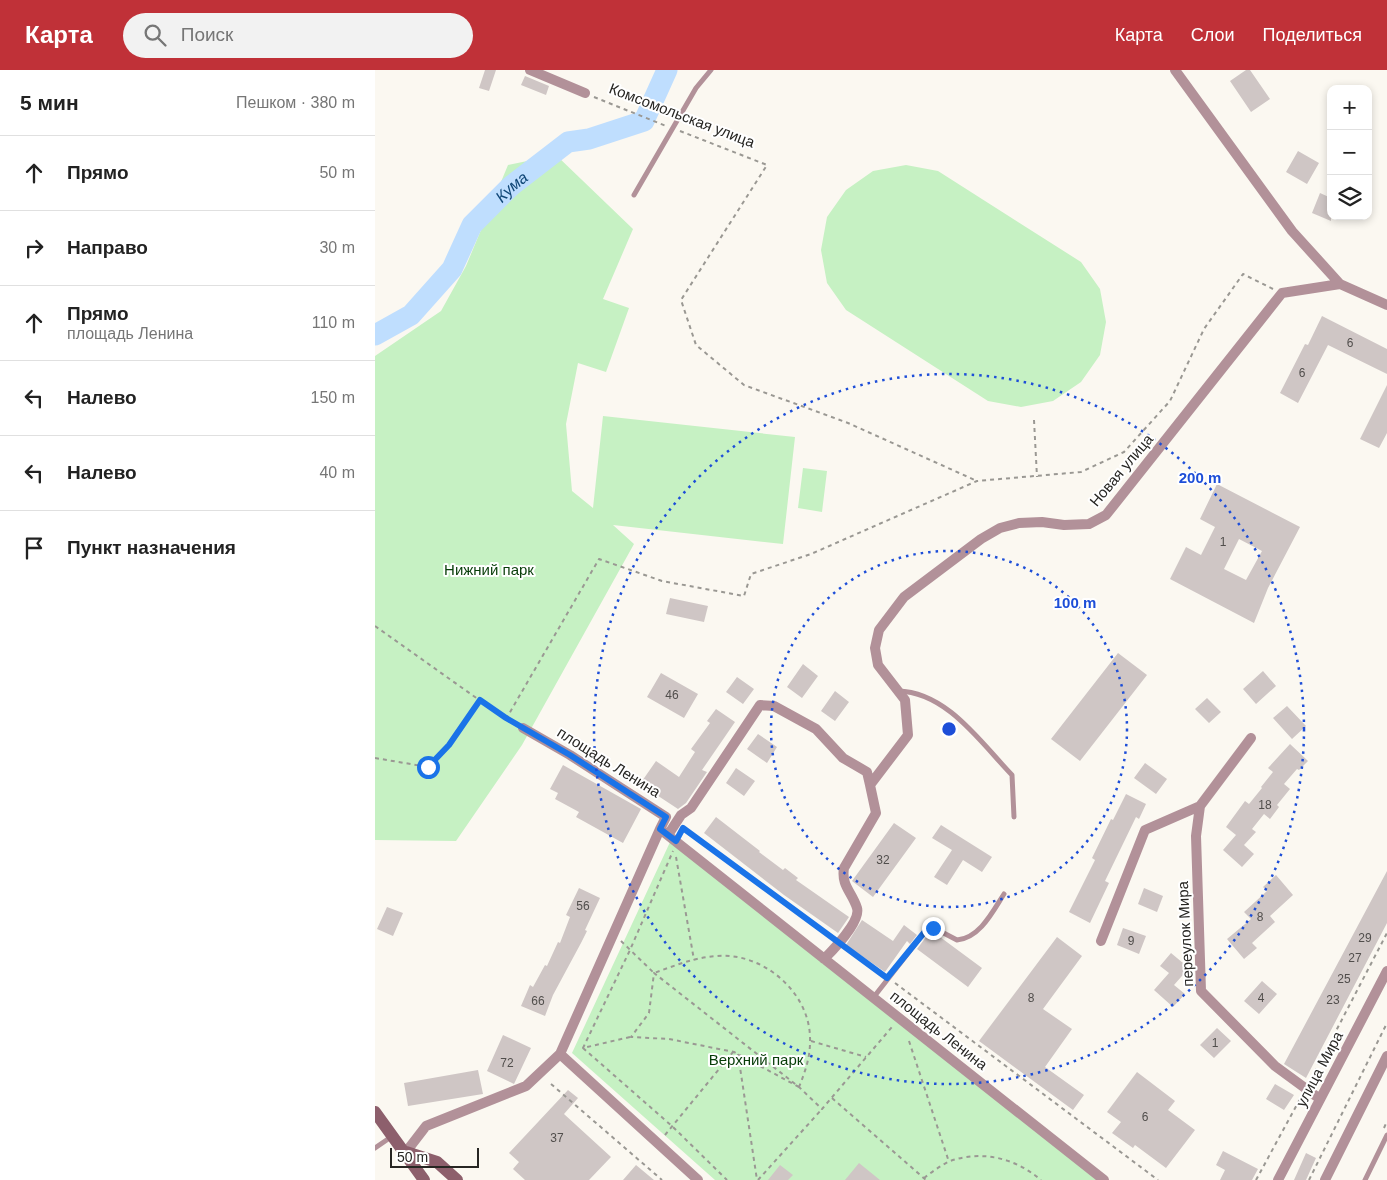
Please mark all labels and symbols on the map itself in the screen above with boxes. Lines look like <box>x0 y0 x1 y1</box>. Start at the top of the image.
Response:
street label: Комсомольская улица <box>607 79 758 151</box>
water label: Кума <box>492 168 531 205</box>
house number: 6 <box>1347 336 1354 350</box>
house number: 6 <box>1299 366 1306 380</box>
street label: Новая улица <box>1086 430 1156 509</box>
text: 200 m <box>1179 469 1221 486</box>
house number: 1 <box>1220 535 1227 549</box>
park label: Нижний парк <box>444 561 534 578</box>
text: 100 m <box>1054 594 1096 611</box>
house number: 46 <box>665 688 679 702</box>
centre of rings <box>940 720 958 738</box>
street label: площадь Ленина <box>554 723 664 801</box>
route start <box>417 756 440 779</box>
house number: 18 <box>1258 798 1272 812</box>
house number: 32 <box>876 853 890 867</box>
street label: переулок Мира <box>1174 880 1196 987</box>
house number: 56 <box>576 899 590 913</box>
house number: 8 <box>1257 910 1264 924</box>
route end <box>922 917 945 940</box>
house number: 29 <box>1358 931 1372 945</box>
house number: 9 <box>1128 934 1135 948</box>
house number: 27 <box>1348 951 1362 965</box>
house number: 25 <box>1337 972 1351 986</box>
street label: площадь Ленина <box>887 987 991 1074</box>
house number: 8 <box>1028 991 1035 1005</box>
house number: 4 <box>1258 991 1265 1005</box>
house number: 23 <box>1326 993 1340 1007</box>
house number: 66 <box>531 994 545 1008</box>
street label: улица Мира <box>1292 1028 1346 1110</box>
house number: 1 <box>1212 1036 1219 1050</box>
park label: Верхний парк <box>709 1051 804 1068</box>
house number: 72 <box>500 1056 514 1070</box>
house number: 6 <box>1142 1110 1149 1124</box>
house number: 37 <box>550 1131 564 1145</box>
scale bar <box>390 1145 479 1168</box>

